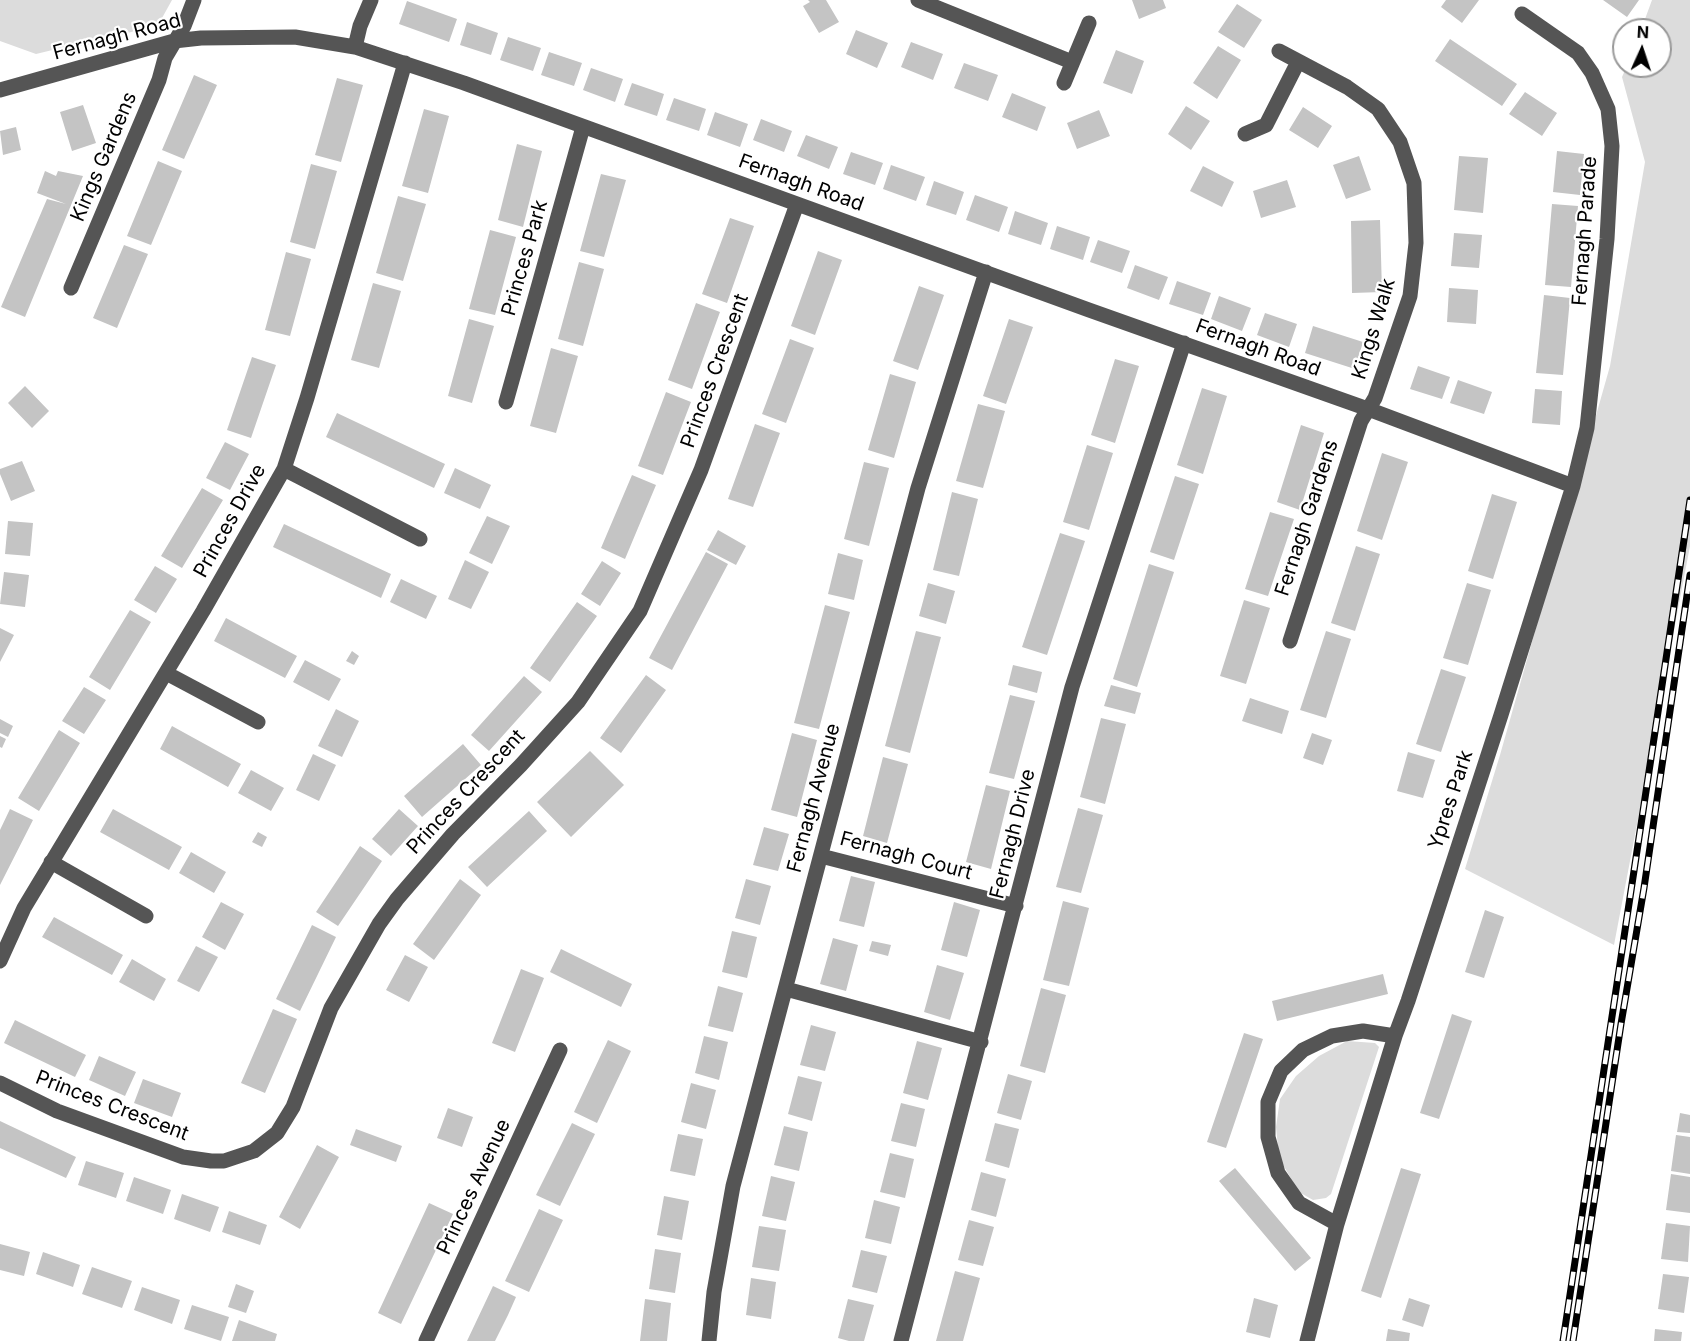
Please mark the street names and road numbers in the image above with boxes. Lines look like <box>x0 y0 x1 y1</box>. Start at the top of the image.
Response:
street label: Fernagh Road <box>50 8 184 66</box>
street label: Kings Gardens <box>66 89 142 225</box>
street label: Fernagh Road <box>735 149 867 217</box>
street label: Fernagh Parade <box>1568 155 1602 307</box>
street label: Princes Park <box>497 197 553 319</box>
street label: Kings Walk <box>1347 275 1401 383</box>
street label: Princes Crescent <box>676 291 754 451</box>
street label: Fernagh Road <box>1192 314 1324 382</box>
street label: Fernagh Gardens <box>1270 437 1344 599</box>
street label: Princes Drive <box>189 460 271 582</box>
street label: Fernagh Avenue <box>783 721 845 875</box>
street label: Princes Crescent <box>402 725 530 859</box>
street label: Ypres Park <box>1424 747 1478 853</box>
street label: Fernagh Drive <box>985 767 1041 901</box>
street label: Fernagh Court <box>837 827 975 885</box>
street label: Princes Crescent <box>32 1066 192 1146</box>
street label: Princes Avenue <box>432 1115 516 1259</box>

